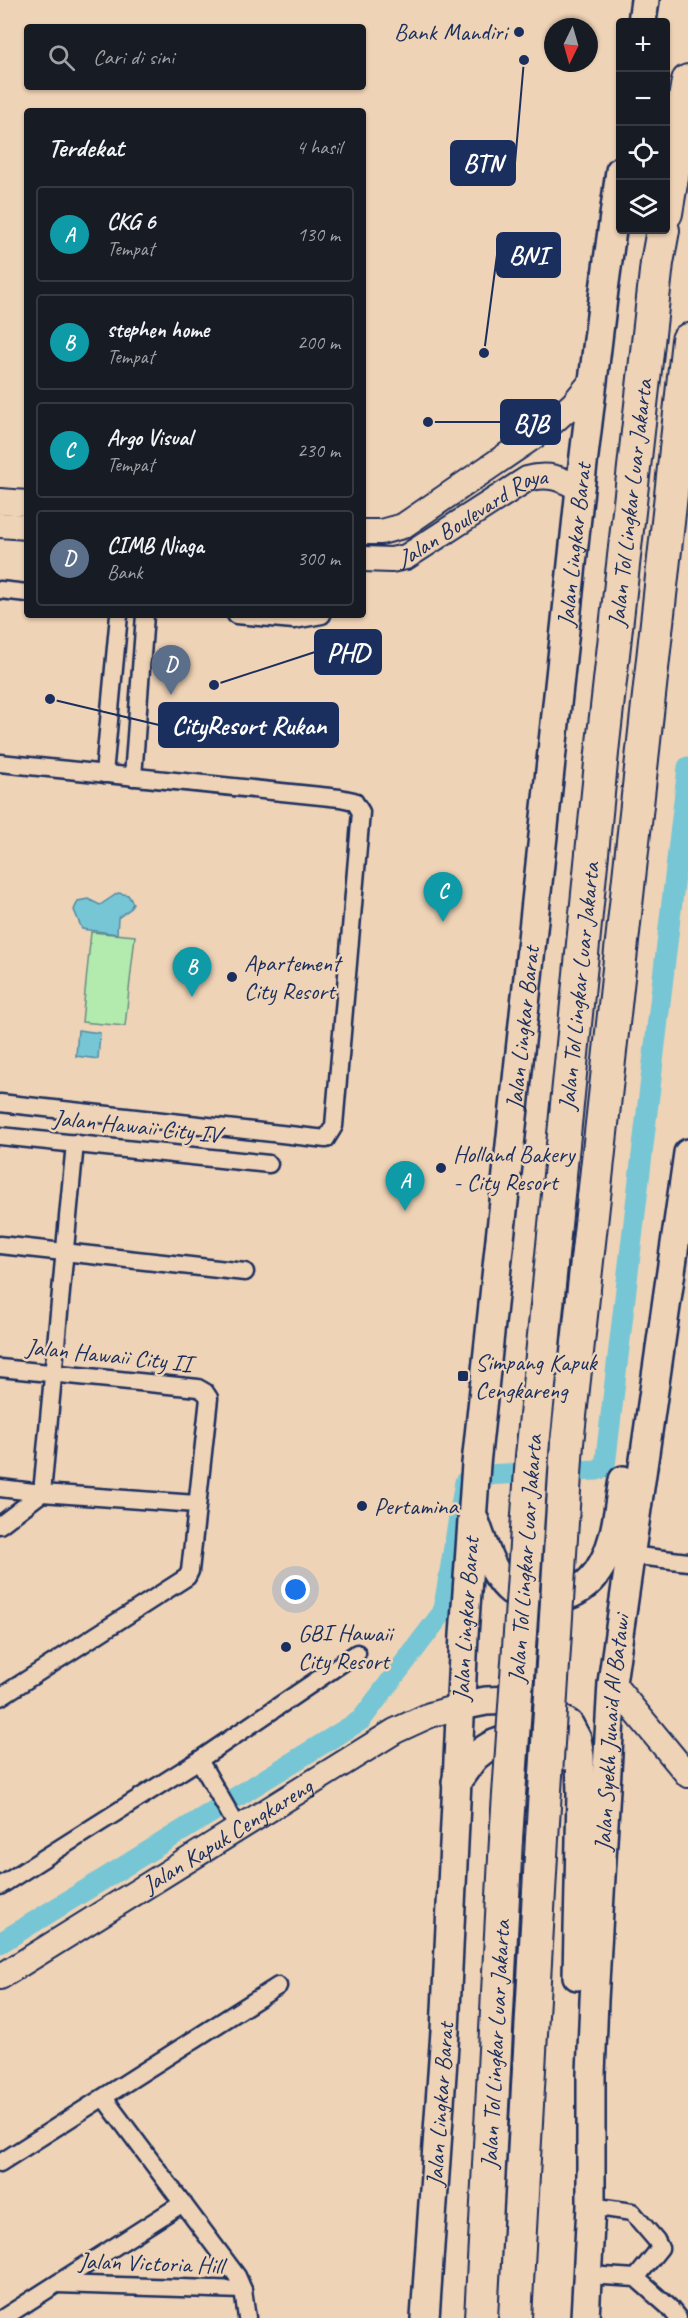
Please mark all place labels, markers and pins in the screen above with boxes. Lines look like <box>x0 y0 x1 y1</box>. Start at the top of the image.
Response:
place label: Bank Mandiri <box>394 17 510 47</box>
marker: Bank Mandiri <box>512 25 526 39</box>
callout: BTN <box>451 141 515 185</box>
callout: BNI <box>497 233 560 277</box>
callout: BJB <box>501 400 560 444</box>
callout: PHD <box>315 630 381 674</box>
pin: D <box>152 646 190 695</box>
callout: CityResort Rukan <box>159 703 338 747</box>
pin: C <box>424 872 462 922</box>
pin: B <box>172 948 212 997</box>
place label: Apartement City Resort <box>244 948 343 1006</box>
marker: Apartement City Resort <box>225 970 239 984</box>
place label: Holland Bakery - City Resort <box>453 1139 576 1197</box>
marker: Holland Bakery - City Resort <box>434 1161 448 1175</box>
pin: A <box>386 1162 424 1211</box>
place label: Simpang Kapuk Cengkareng <box>475 1347 599 1405</box>
marker: Simpang Kapuk Cengkareng <box>456 1369 470 1383</box>
place label: Pertamina <box>374 1491 459 1521</box>
marker: Pertamina <box>355 1499 369 1513</box>
place label: GBI Hawaii City Resort <box>298 1618 395 1676</box>
marker: GBI Hawaii City Resort <box>279 1640 293 1654</box>

